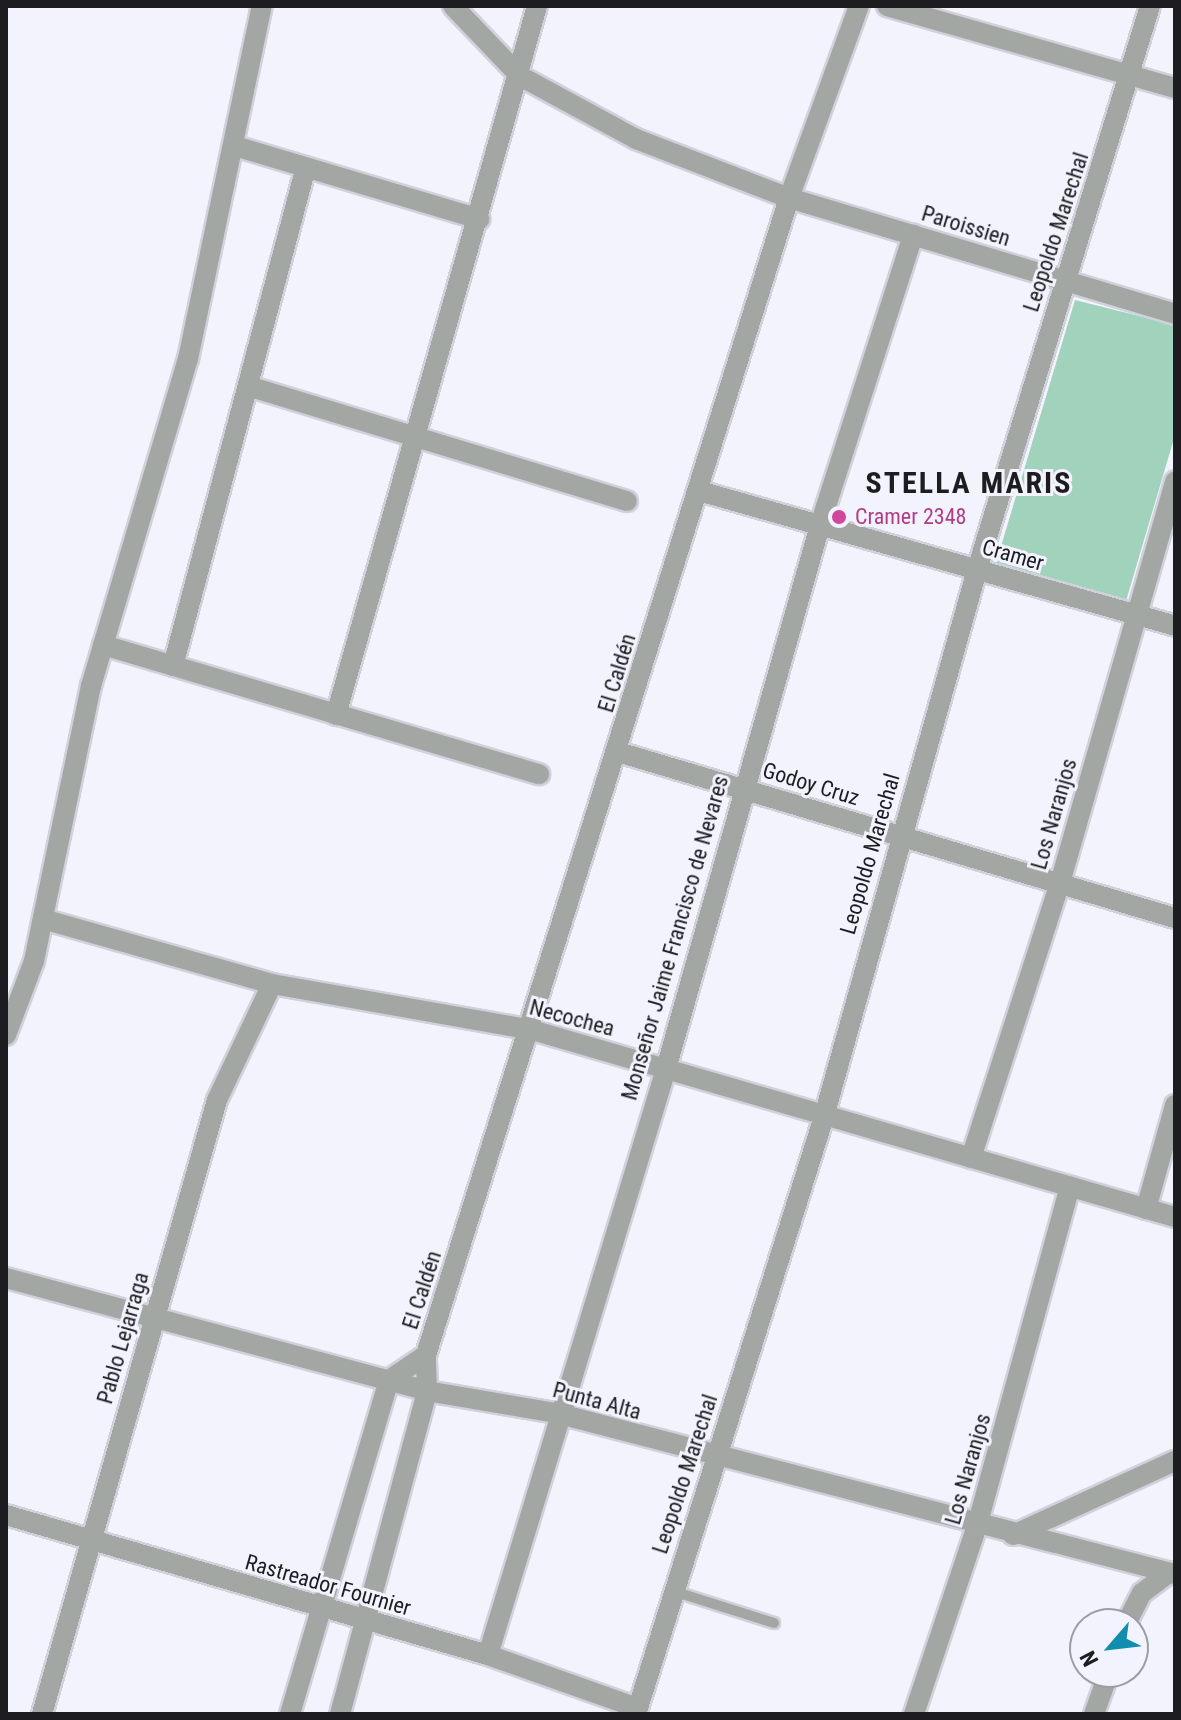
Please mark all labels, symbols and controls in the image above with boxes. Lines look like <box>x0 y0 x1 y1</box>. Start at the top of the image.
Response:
street label: Leopoldo Marechal <box>1018 149 1094 315</box>
street label: Paroissien <box>918 200 1014 252</box>
district label: STELLA MARIS <box>866 465 1072 501</box>
place label: Cramer 2348 <box>855 504 966 530</box>
marker: Cramer 2348 <box>830 508 848 526</box>
street label: Cramer <box>979 534 1047 576</box>
street label: El Caldén <box>593 630 641 716</box>
street label: Los Naranjos <box>1026 755 1082 873</box>
street label: Godoy Cruz <box>760 757 862 811</box>
street label: Leopoldo Marechal <box>834 771 906 937</box>
street label: Monseñor Jaime Francisco de Nevares <box>616 773 734 1103</box>
street label: Necochea <box>527 994 617 1042</box>
street label: El Caldén <box>397 1247 447 1333</box>
street label: Pablo Lejarraga <box>92 1269 154 1407</box>
street label: Punta Alta <box>550 1377 644 1425</box>
street label: Leopoldo Marechal <box>647 1391 723 1557</box>
street label: Los Naranjos <box>940 1410 996 1528</box>
street label: Rastreador Fournier <box>242 1549 414 1621</box>
north arrow <box>1069 1608 1149 1688</box>
text: N <box>1075 1647 1103 1670</box>

